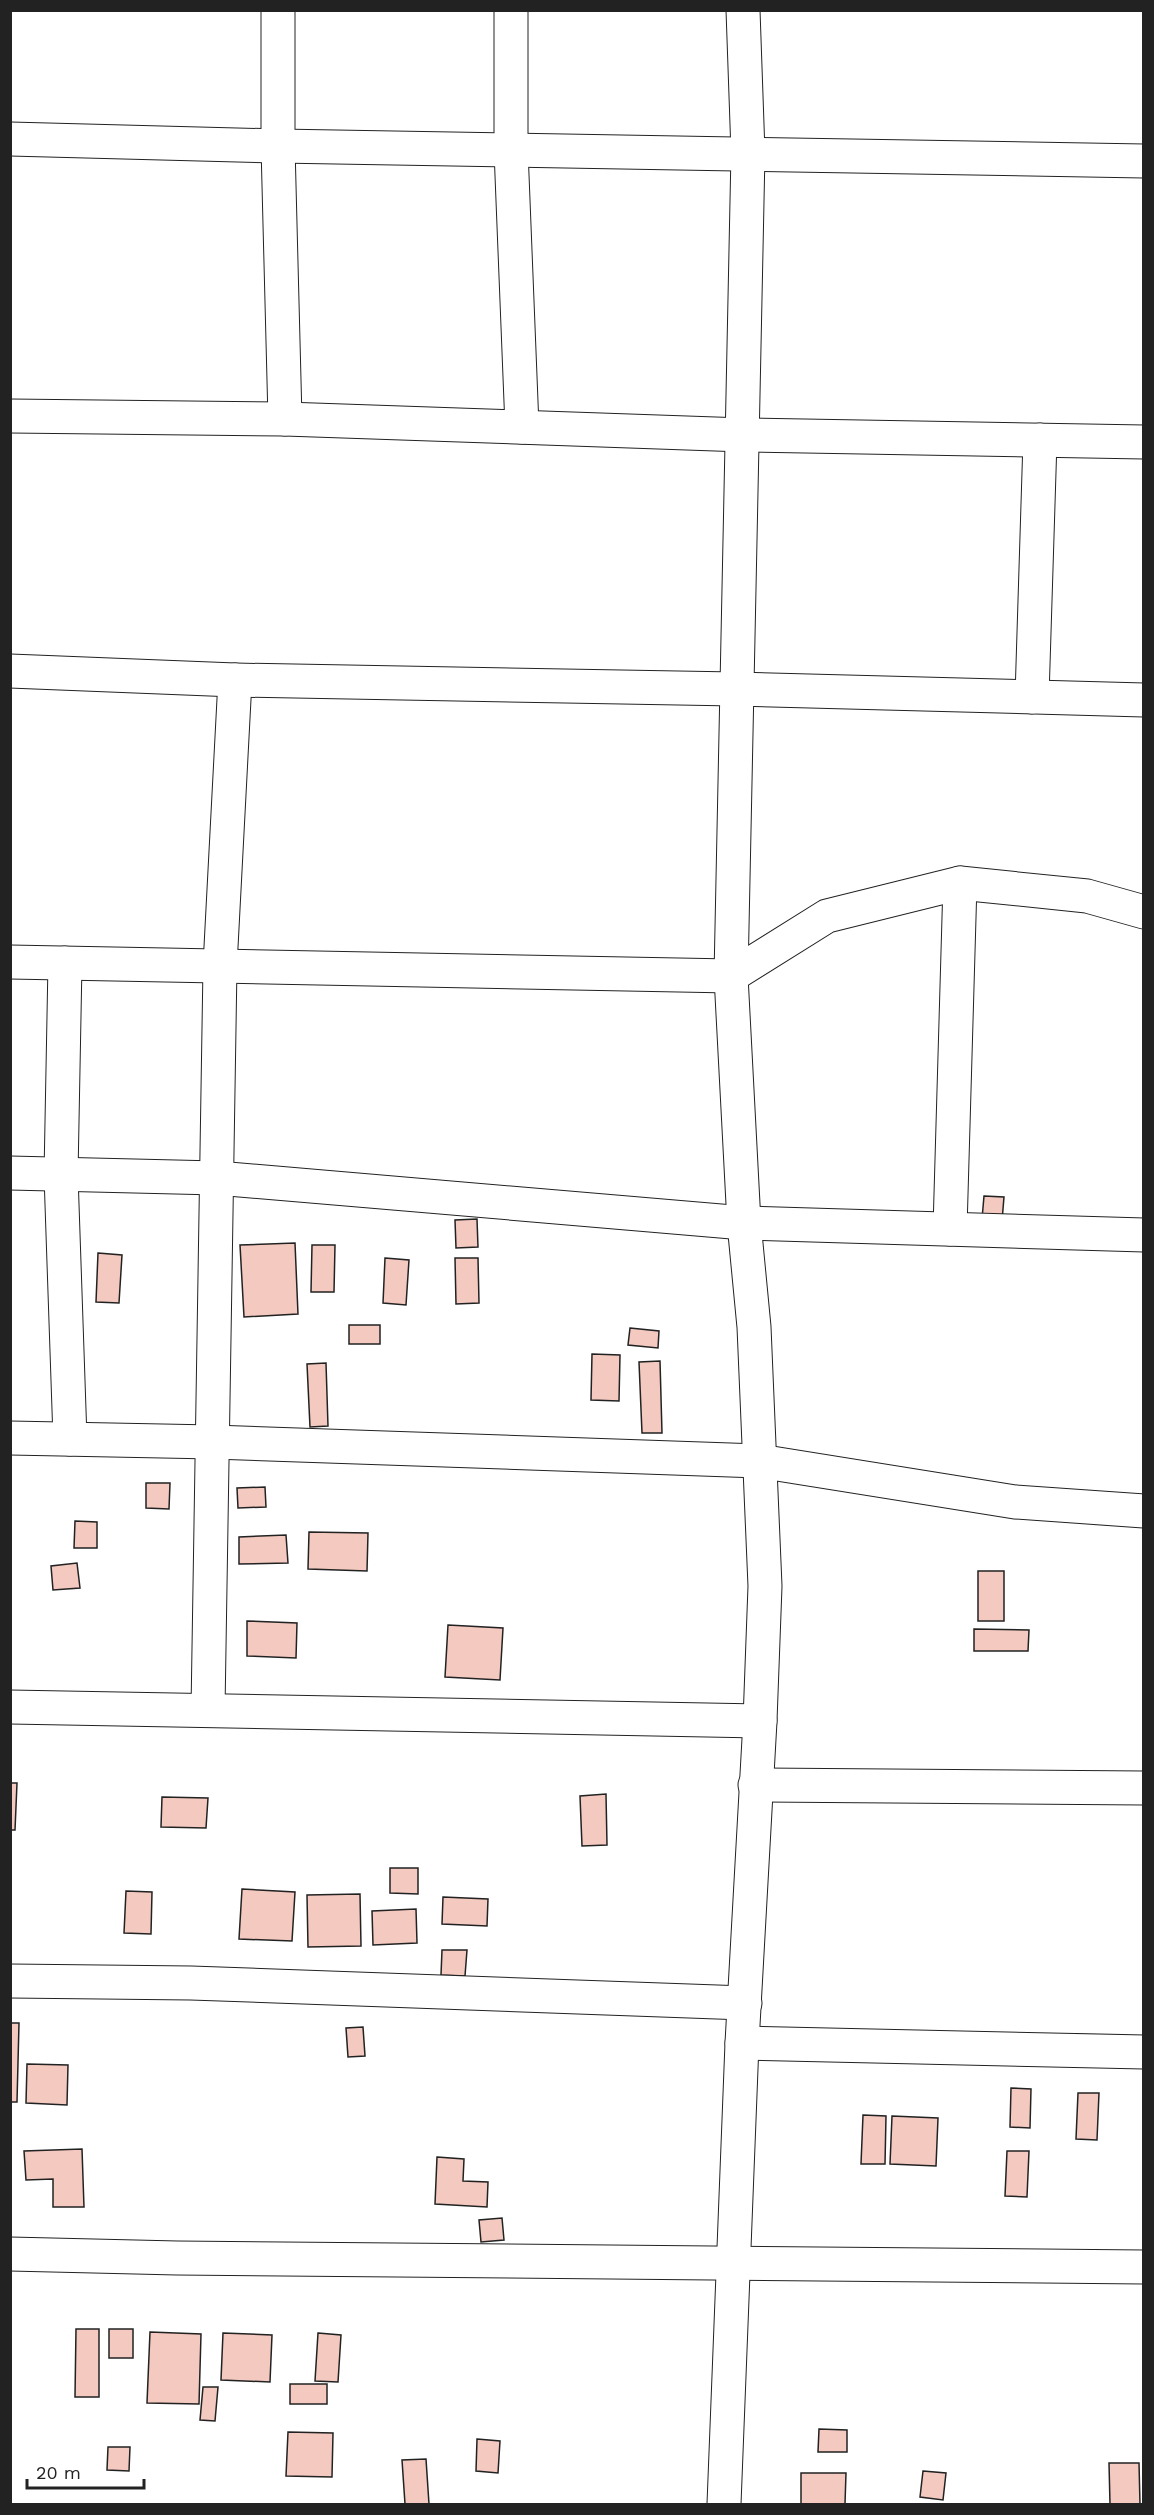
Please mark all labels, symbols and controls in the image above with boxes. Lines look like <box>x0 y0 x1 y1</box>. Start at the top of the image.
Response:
scale bar <box>27 2452 144 2490</box>
text: 20 m <box>36 2462 81 2483</box>

